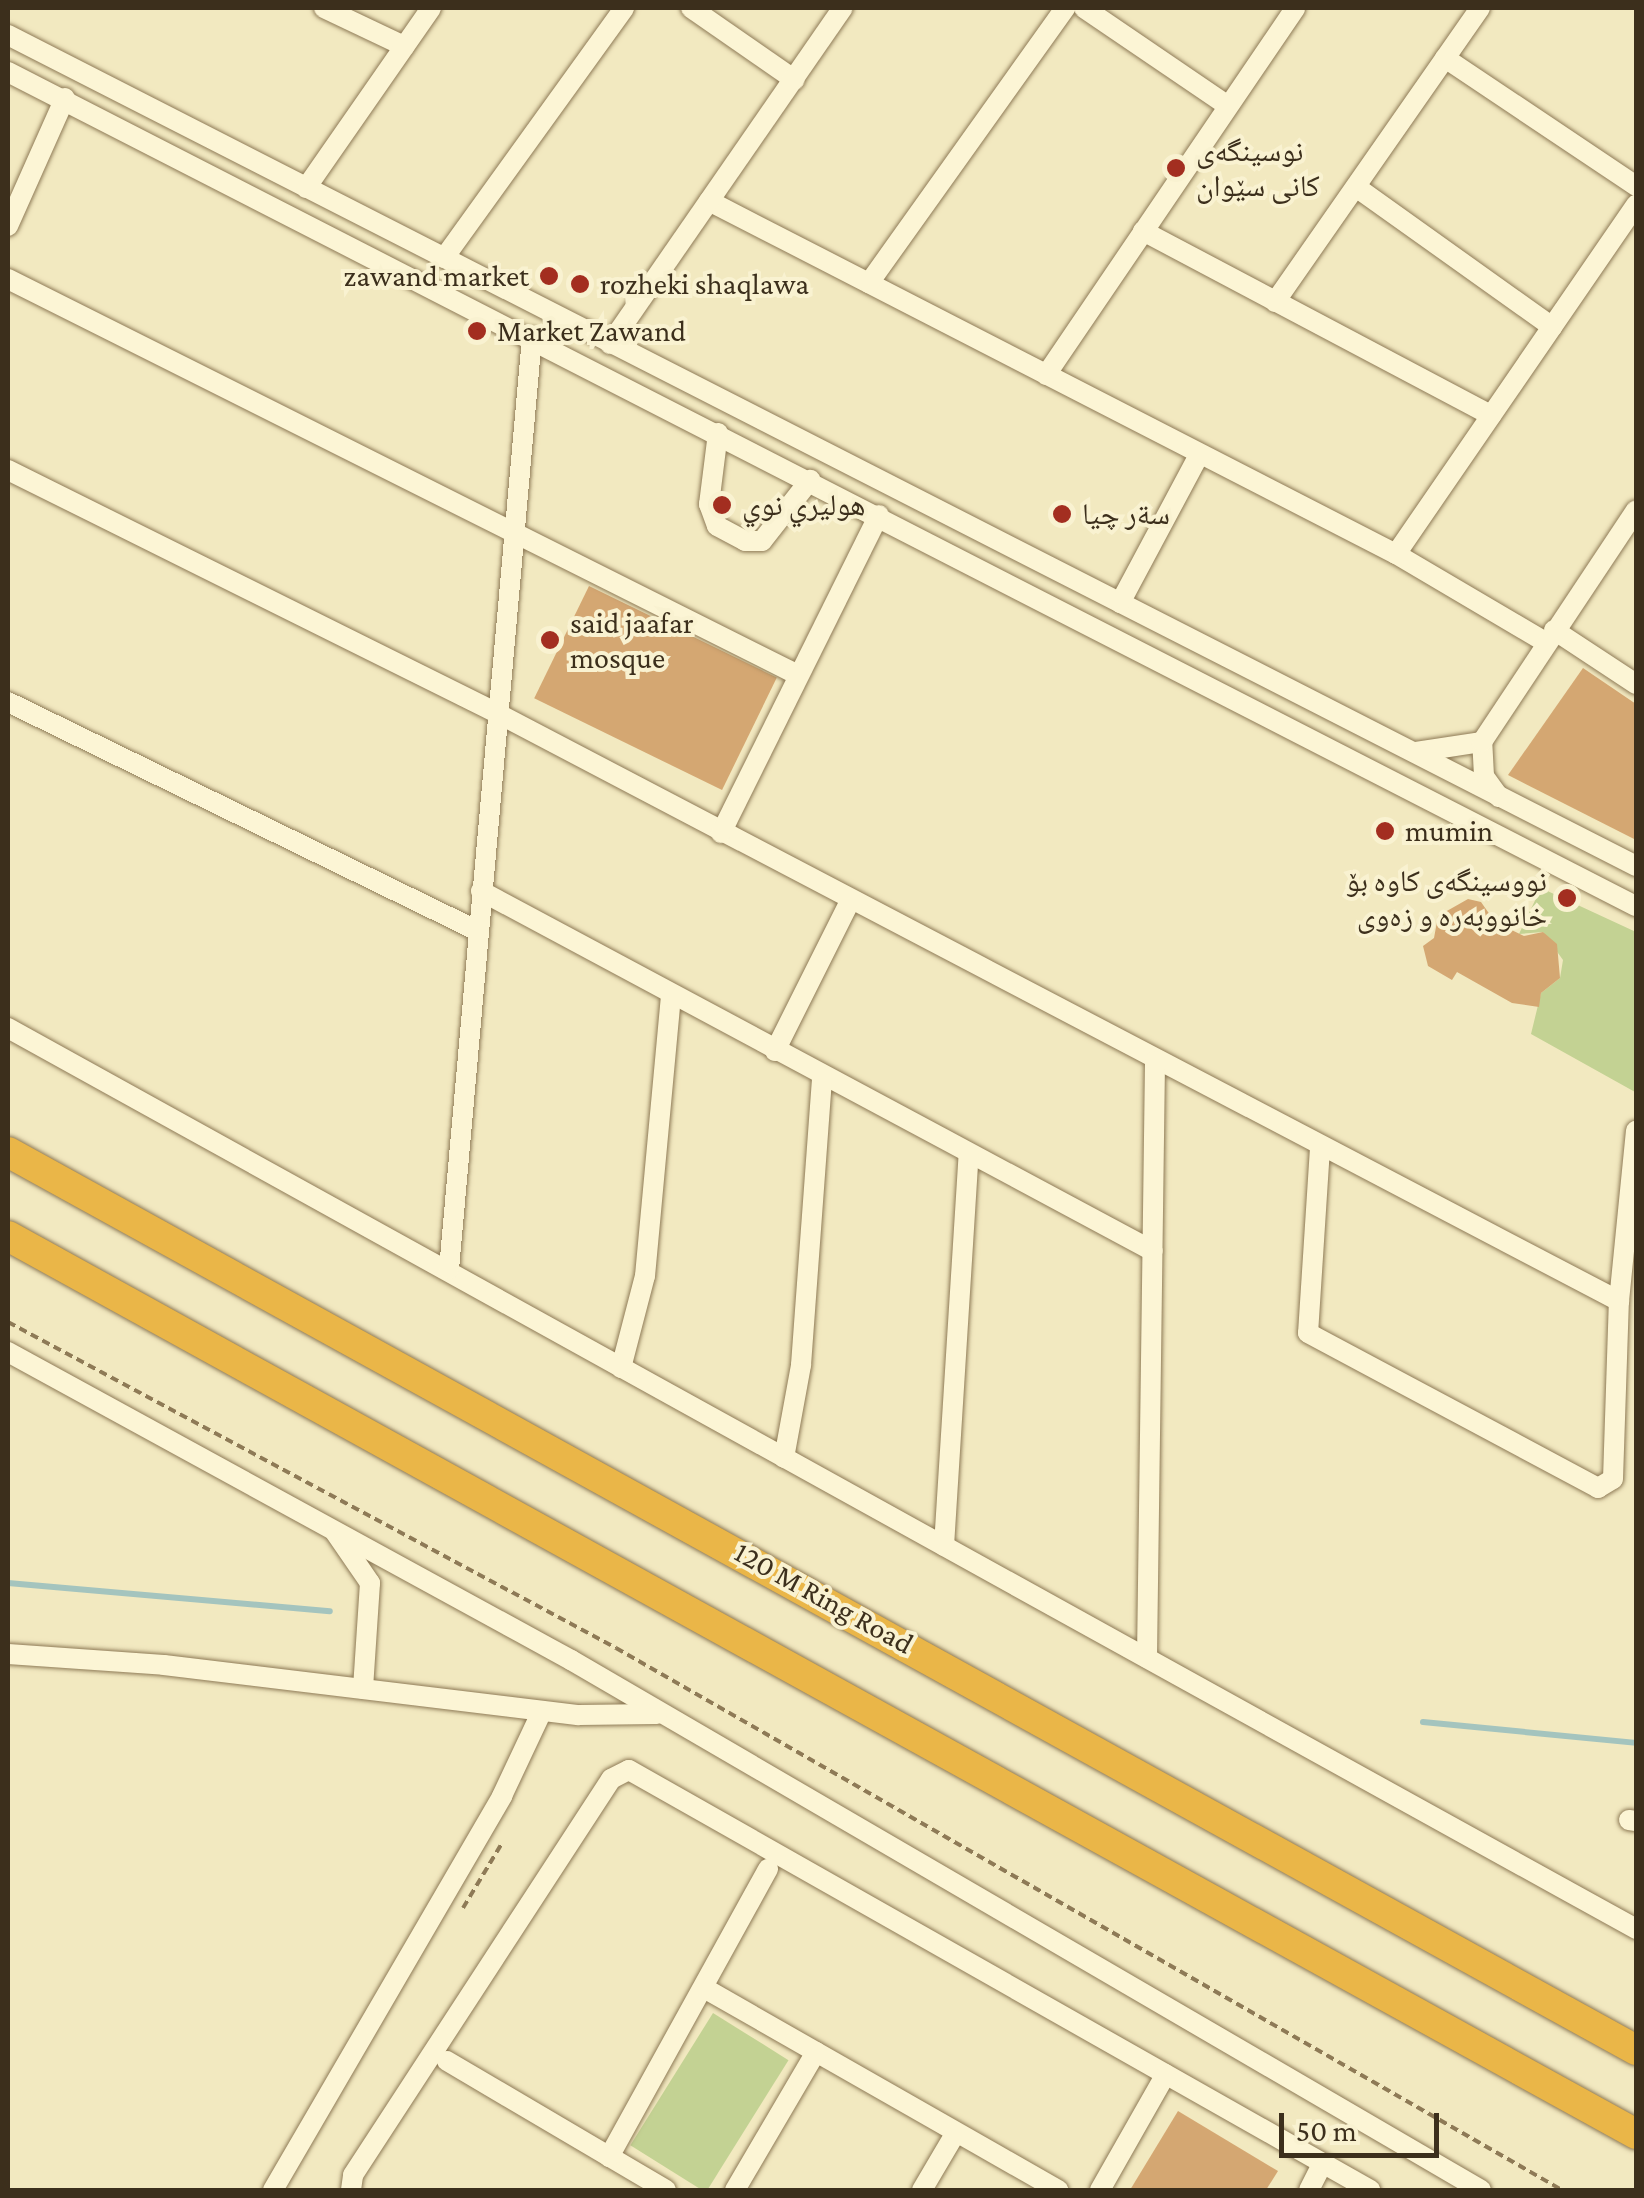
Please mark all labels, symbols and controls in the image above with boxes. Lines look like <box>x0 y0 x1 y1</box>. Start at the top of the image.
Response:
place label: نوسینگەی کانی سێوان <box>1196 133 1320 204</box>
marker: نوسینگەی کانی سێوان <box>1165 157 1187 179</box>
place label: zawand market <box>344 258 529 294</box>
marker: zawand market <box>538 265 560 287</box>
place label: rozheki shaqlawa <box>600 266 809 302</box>
marker: rozheki shaqlawa <box>569 273 591 295</box>
place label: Market Zawand <box>497 313 686 349</box>
marker: Market Zawand <box>466 320 488 342</box>
place label: هوليري نوي <box>742 487 866 523</box>
marker: هوليري نوي <box>711 494 733 516</box>
place label: سةر چيا <box>1082 496 1170 532</box>
marker: سةر چيا <box>1051 503 1073 525</box>
place label: said jaafar mosque <box>570 605 694 676</box>
marker: said jaafar mosque <box>539 629 561 651</box>
place label: mumin <box>1405 813 1493 849</box>
marker: mumin <box>1374 820 1396 842</box>
place label: نووسینگەی کاوە بۆ خانووبەرە و زەوی <box>1346 863 1547 934</box>
marker: نووسینگەی کاوە بۆ خانووبەرە و زەوی <box>1556 887 1578 909</box>
street label: 120 M Ring Road <box>728 1534 920 1662</box>
scale bar <box>1284 2093 1444 2155</box>
text: 50 m <box>1296 2114 1357 2147</box>

